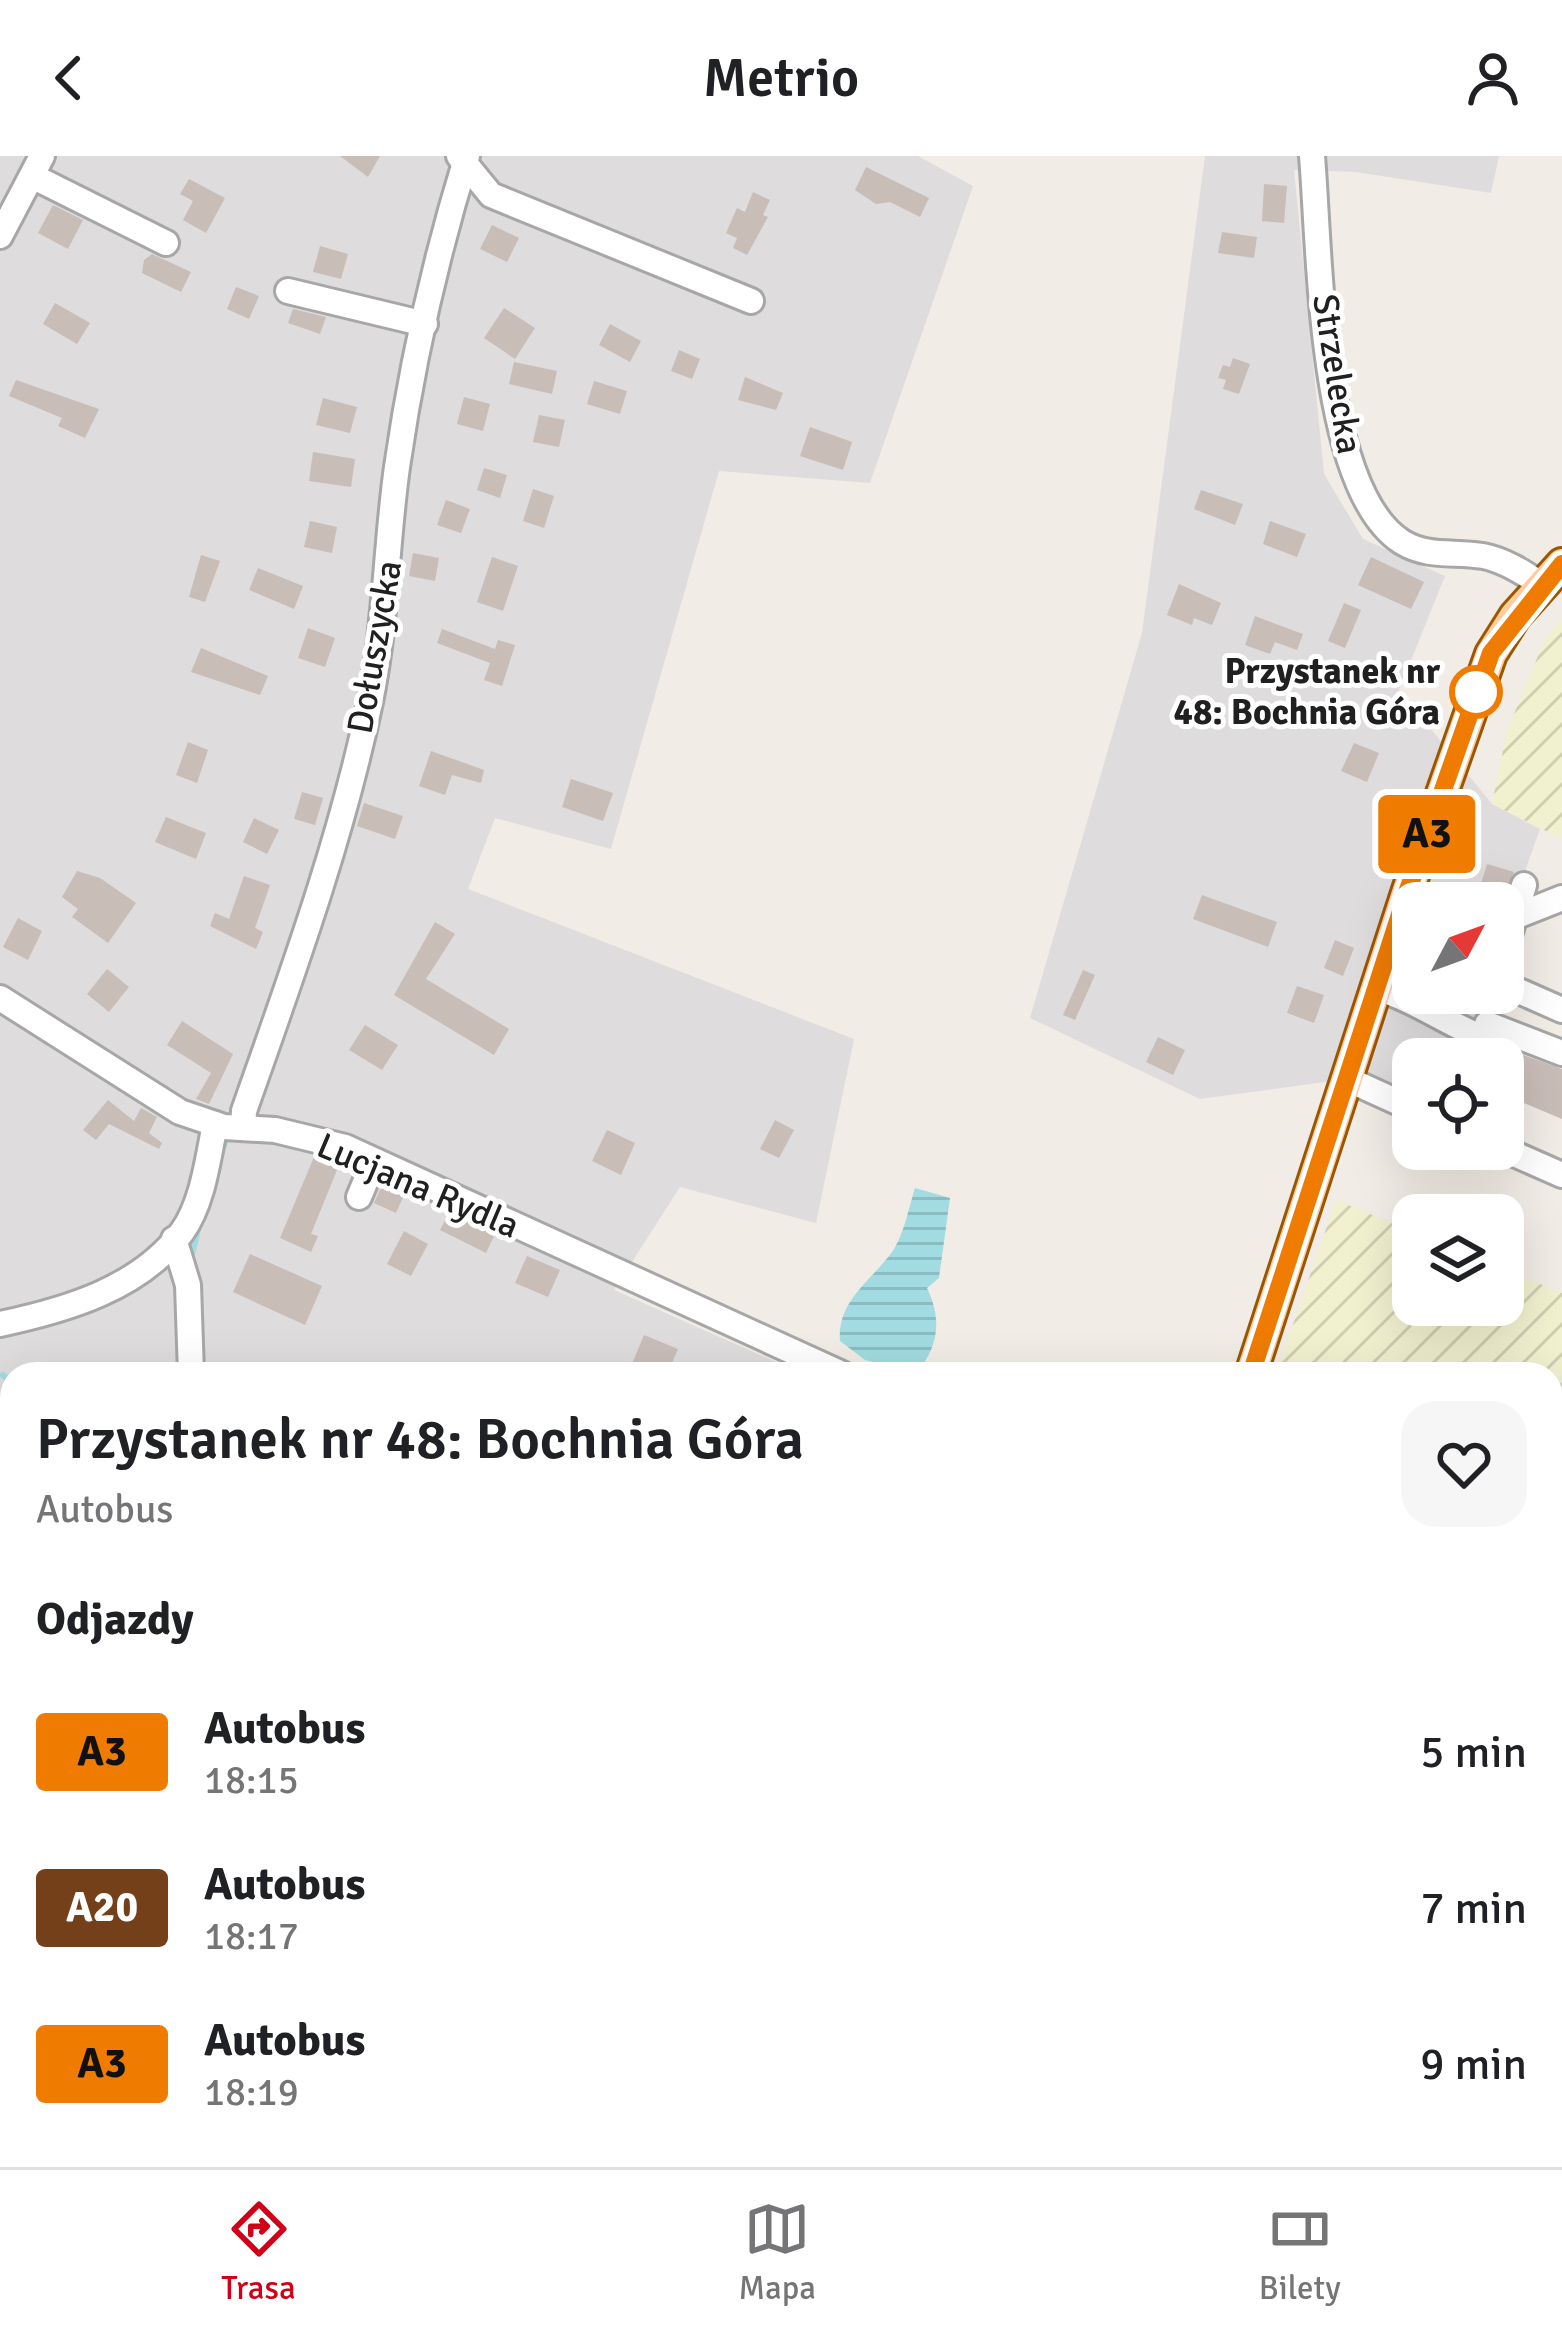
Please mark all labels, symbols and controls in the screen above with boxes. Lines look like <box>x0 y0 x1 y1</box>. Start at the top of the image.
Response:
icon: back <box>36 45 102 111</box>
text: Metrio <box>703 45 859 112</box>
icon: person <box>1460 45 1526 111</box>
street label: Strzelecka <box>1302 291 1372 457</box>
street label: Dołuszycka <box>338 557 412 737</box>
place label: Przystanek nr 48: Bochnia Góra <box>1173 649 1441 735</box>
marker: Przystanek nr 48: Bochnia Góra <box>1451 667 1501 717</box>
line badge: A3 <box>1373 795 1481 873</box>
text: A3 <box>1402 808 1452 859</box>
north arrow <box>1392 882 1524 1014</box>
map controls <box>1392 882 1524 1326</box>
button: locate <box>1392 1038 1524 1170</box>
street label: Lucjana Rydla <box>310 1123 526 1249</box>
button: layers <box>1392 1194 1524 1326</box>
button: heart <box>1401 1401 1527 1527</box>
text: Przystanek nr 48: Bochnia Góra <box>36 1404 804 1475</box>
text: Autobus <box>36 1485 173 1533</box>
text: Odjazdy <box>36 1592 194 1647</box>
text: Autobus <box>204 1701 365 1756</box>
text: 5 min <box>1420 1725 1527 1780</box>
text: A3 <box>77 1726 127 1777</box>
text: 18:15 <box>204 1756 299 1804</box>
text: Autobus <box>204 1857 365 1912</box>
text: 7 min <box>1420 1881 1527 1936</box>
text: A20 <box>66 1882 138 1933</box>
text: 18:17 <box>204 1912 299 1960</box>
text: Autobus <box>204 2013 365 2068</box>
text: 9 min <box>1420 2037 1527 2092</box>
text: A3 <box>77 2038 127 2089</box>
text: 18:19 <box>204 2068 299 2116</box>
tab: Trasa <box>221 2196 296 2309</box>
tab: Mapa <box>738 2196 816 2309</box>
tab: Bilety <box>1259 2196 1341 2309</box>

